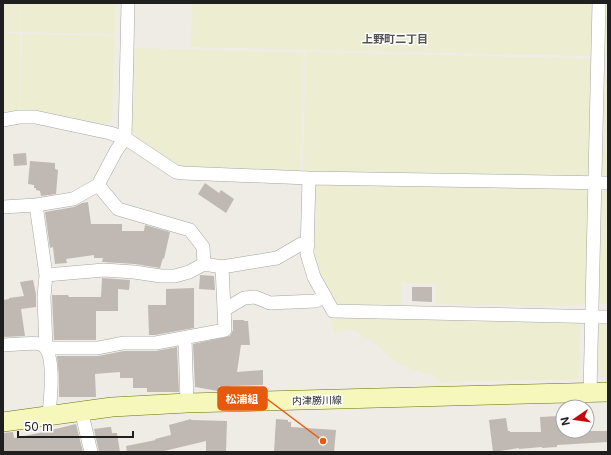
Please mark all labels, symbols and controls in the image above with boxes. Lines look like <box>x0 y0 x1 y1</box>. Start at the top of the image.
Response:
district label: 上野町二丁目 <box>362 32 428 46</box>
callout: 松浦組 <box>218 387 267 410</box>
text: 松浦組 <box>226 392 259 406</box>
street label: 内津勝川線 <box>292 394 342 406</box>
north arrow <box>555 399 595 439</box>
scale bar <box>18 413 133 439</box>
text: N <box>557 416 573 427</box>
text: 50 m <box>24 419 53 434</box>

